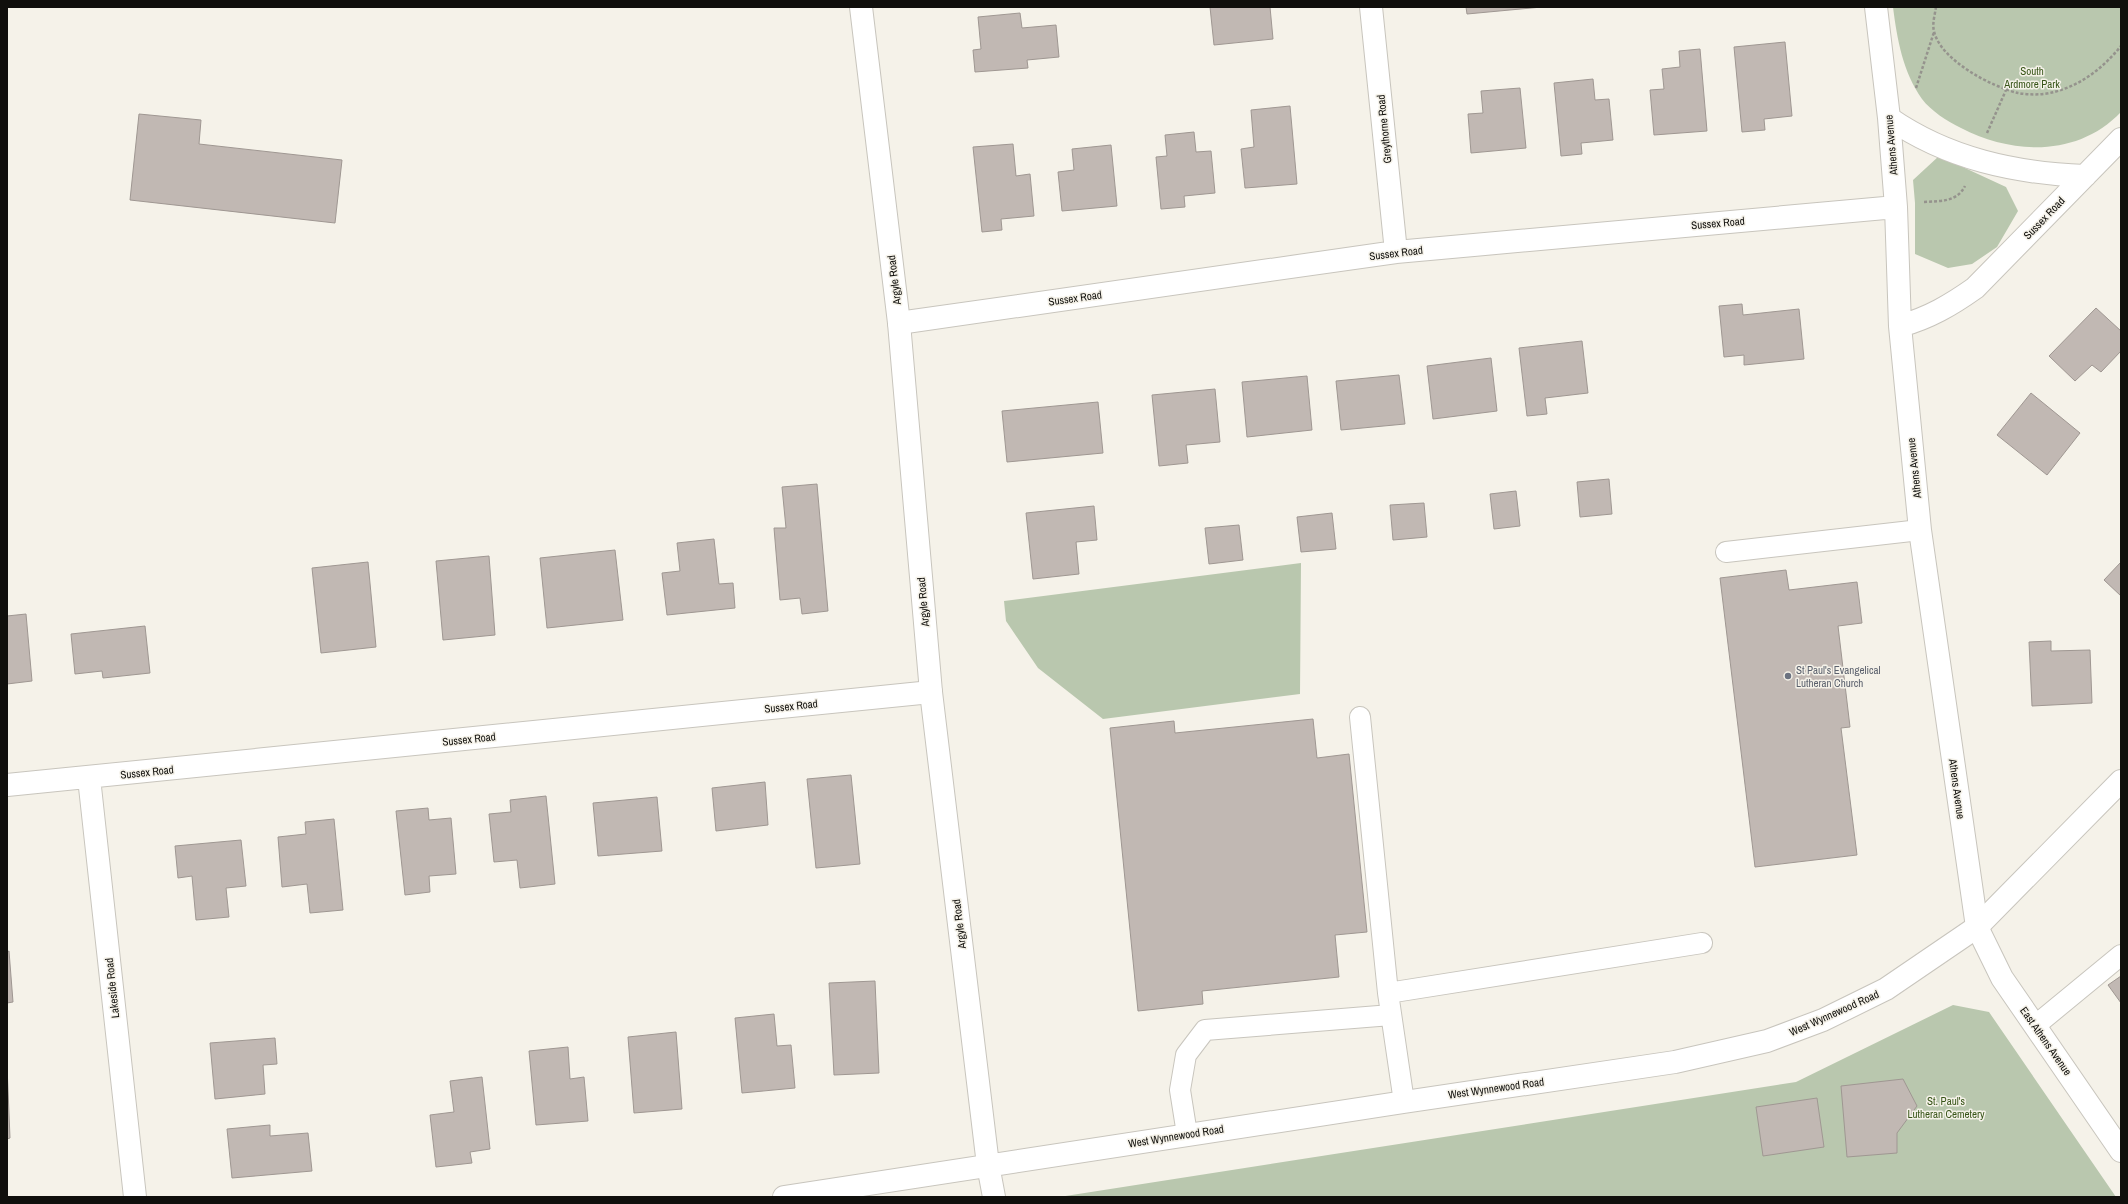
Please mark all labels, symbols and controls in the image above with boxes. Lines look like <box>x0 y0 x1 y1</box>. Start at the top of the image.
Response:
park label: South Ardmore Park <box>2003 64 2060 91</box>
street label: Greythorne Road <box>1373 94 1395 164</box>
street label: Athens Avenue <box>1881 114 1901 177</box>
street label: Sussex Road <box>2020 194 2068 242</box>
street label: Sussex Road <box>1691 214 1745 232</box>
street label: Sussex Road <box>1369 243 1423 263</box>
street label: Argyle Road <box>884 255 904 306</box>
street label: Sussex Road <box>1047 287 1103 309</box>
street label: Athens Avenue <box>1904 437 1924 500</box>
street label: Argyle Road <box>914 577 932 628</box>
place label: St Paul's Evangelical Lutheran Church <box>1796 663 1880 690</box>
marker: St Paul's Evangelical Lutheran Church <box>1783 671 1793 681</box>
street label: Sussex Road <box>764 696 818 716</box>
street label: Sussex Road <box>442 729 496 749</box>
street label: Athens Avenue <box>1946 757 1968 820</box>
street label: Sussex Road <box>120 762 174 782</box>
street label: Argyle Road <box>949 899 969 950</box>
street label: Lakeside Road <box>102 957 122 1019</box>
street label: West Wynnewood Road <box>1787 987 1881 1039</box>
street label: East Athens Avenue <box>2017 1004 2075 1078</box>
street label: West Wynnewood Road <box>1447 1074 1545 1102</box>
park label: St. Paul's Lutheran Cemetery <box>1907 1094 1985 1121</box>
street label: West Wynnewood Road <box>1127 1122 1225 1150</box>

